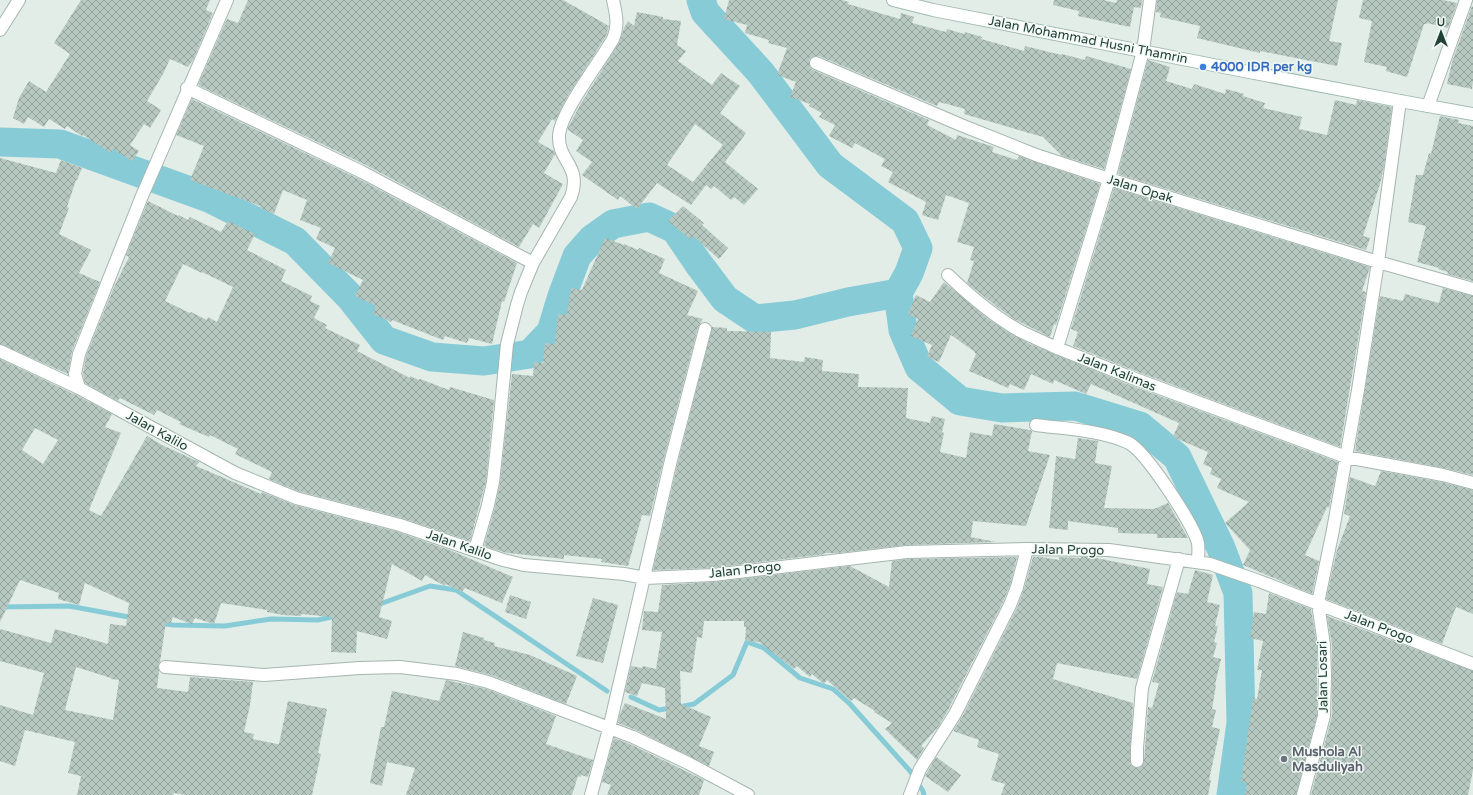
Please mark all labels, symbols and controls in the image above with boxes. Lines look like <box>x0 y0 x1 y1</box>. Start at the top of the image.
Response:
north arrow <box>1421 12 1461 52</box>
street label: Jalan Mohammad Husni Thamrin <box>987 13 1189 67</box>
text: U <box>1437 16 1445 29</box>
place label: 4000 IDR per kg <box>1211 59 1312 75</box>
marker: 4000 IDR per kg <box>1198 62 1208 72</box>
street label: Jalan Opak <box>1105 171 1175 207</box>
street label: Jalan Kalimas <box>1075 349 1159 395</box>
street label: Jalan Kalilo <box>123 407 191 455</box>
street label: Jalan Kalilo <box>424 526 494 564</box>
street label: Jalan Progo <box>1032 541 1105 559</box>
street label: Jalan Progo <box>708 558 782 582</box>
street label: Jalan Progo <box>1342 607 1416 648</box>
street label: Jalan Losari <box>1314 641 1332 713</box>
place label: Mushola Al Masduliyah <box>1292 744 1363 775</box>
marker: Mushola Al Masduliyah <box>1279 754 1289 764</box>

